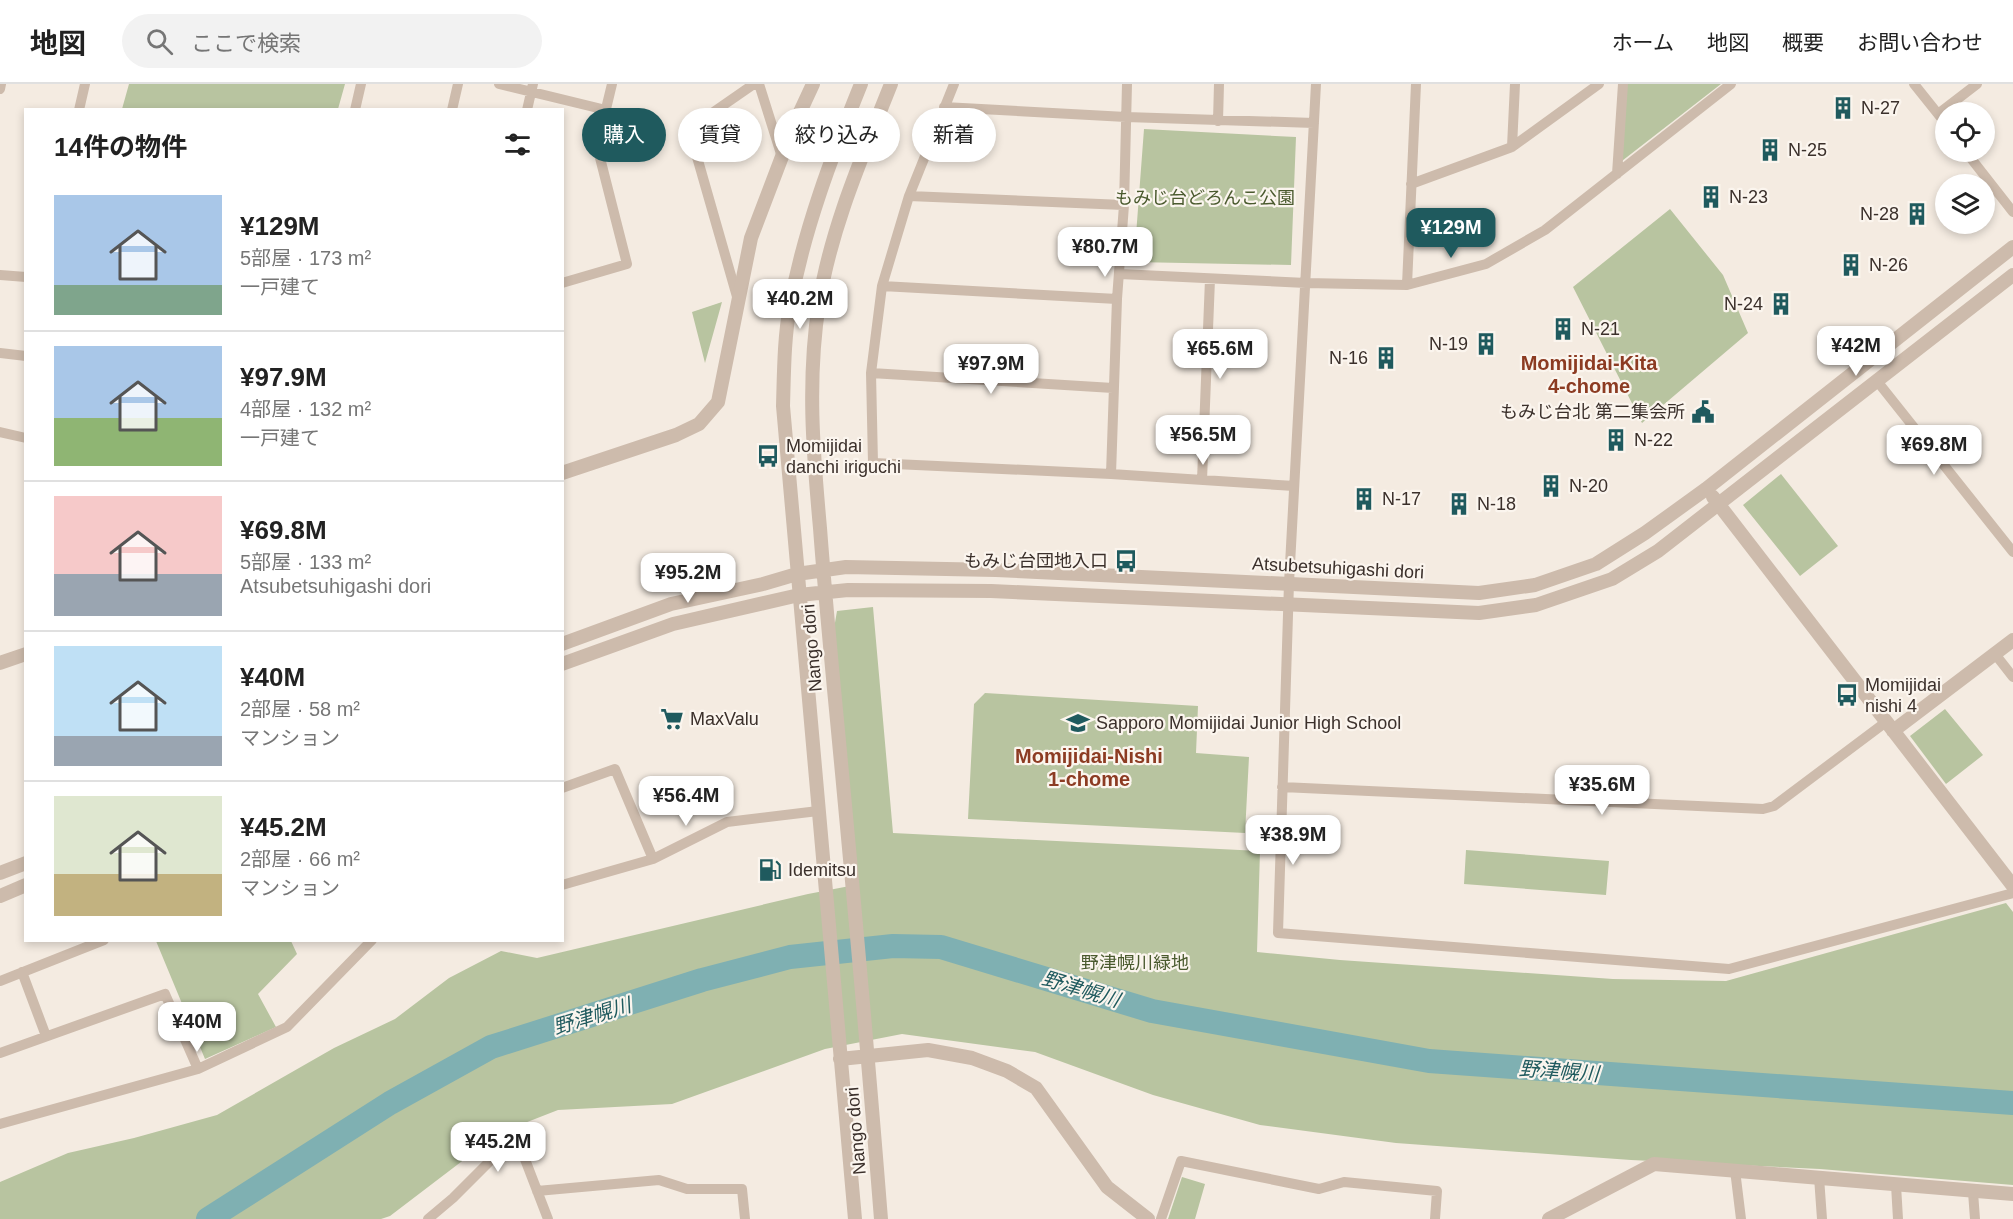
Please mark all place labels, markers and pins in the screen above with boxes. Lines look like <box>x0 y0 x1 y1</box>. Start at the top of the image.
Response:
building icon: N-27 <box>1830 95 1856 121</box>
place label: N-27 <box>1861 98 1900 118</box>
building icon: N-25 <box>1757 137 1783 163</box>
place label: N-25 <box>1788 140 1827 160</box>
building icon: N-23 <box>1698 184 1724 210</box>
place label: N-23 <box>1729 187 1768 207</box>
building icon: N-28 <box>1904 201 1930 227</box>
place label: N-28 <box>1860 204 1899 224</box>
pin: ¥129M <box>1409 208 1493 259</box>
pin: ¥80.7M <box>1056 227 1154 278</box>
building icon: N-26 <box>1838 252 1864 278</box>
place label: N-26 <box>1869 255 1908 275</box>
pin: ¥40.2M <box>751 279 849 330</box>
building icon: N-24 <box>1768 291 1794 317</box>
place label: N-24 <box>1724 294 1763 314</box>
building icon: N-21 <box>1550 316 1576 342</box>
place label: N-21 <box>1581 319 1620 339</box>
pin: ¥42M <box>1820 326 1892 377</box>
pin: ¥65.6M <box>1171 329 1269 380</box>
building icon: N-19 <box>1473 331 1499 357</box>
place label: N-19 <box>1429 334 1468 354</box>
pin: ¥97.9M <box>942 344 1040 395</box>
building icon: N-16 <box>1373 345 1399 371</box>
place label: N-16 <box>1329 348 1368 368</box>
public building icon: もみじ台北 第二集会所 <box>1690 399 1716 425</box>
place label: もみじ台北 第二集会所 <box>1500 402 1685 422</box>
pin: ¥56.5M <box>1154 415 1252 466</box>
pin: ¥69.8M <box>1885 425 1983 476</box>
building icon: N-22 <box>1603 427 1629 453</box>
place label: N-22 <box>1634 430 1673 450</box>
place label: Momijidai danchi iriguchi <box>786 436 901 477</box>
bus stop icon: Momijidai danchi iriguchi <box>755 443 781 469</box>
building icon: N-20 <box>1538 473 1564 499</box>
place label: N-20 <box>1569 476 1608 496</box>
building icon: N-17 <box>1351 486 1377 512</box>
place label: N-17 <box>1382 489 1421 509</box>
building icon: N-18 <box>1446 491 1472 517</box>
place label: N-18 <box>1477 494 1516 514</box>
bus stop icon: もみじ台団地入口 <box>1113 548 1139 574</box>
place label: もみじ台団地入口 <box>964 551 1108 571</box>
pin: ¥95.2M <box>639 553 737 604</box>
place label: Momijidai nishi 4 <box>1865 675 1941 716</box>
bus stop icon: Momijidai nishi 4 <box>1834 682 1860 708</box>
supermarket icon: MaxValu <box>659 706 685 732</box>
place label: MaxValu <box>690 709 759 729</box>
school or university icon: Sapporo Momijidai Junior High School <box>1065 710 1091 736</box>
place label: Sapporo Momijidai Junior High School <box>1096 713 1401 733</box>
pin: ¥35.6M <box>1553 765 1651 816</box>
pin: ¥56.4M <box>637 776 735 827</box>
pin: ¥38.9M <box>1244 815 1342 866</box>
fuel station icon: Idemitsu <box>757 857 783 883</box>
place label: Idemitsu <box>788 860 856 880</box>
pin: ¥40M <box>161 1002 233 1053</box>
pin: ¥45.2M <box>449 1122 547 1173</box>

